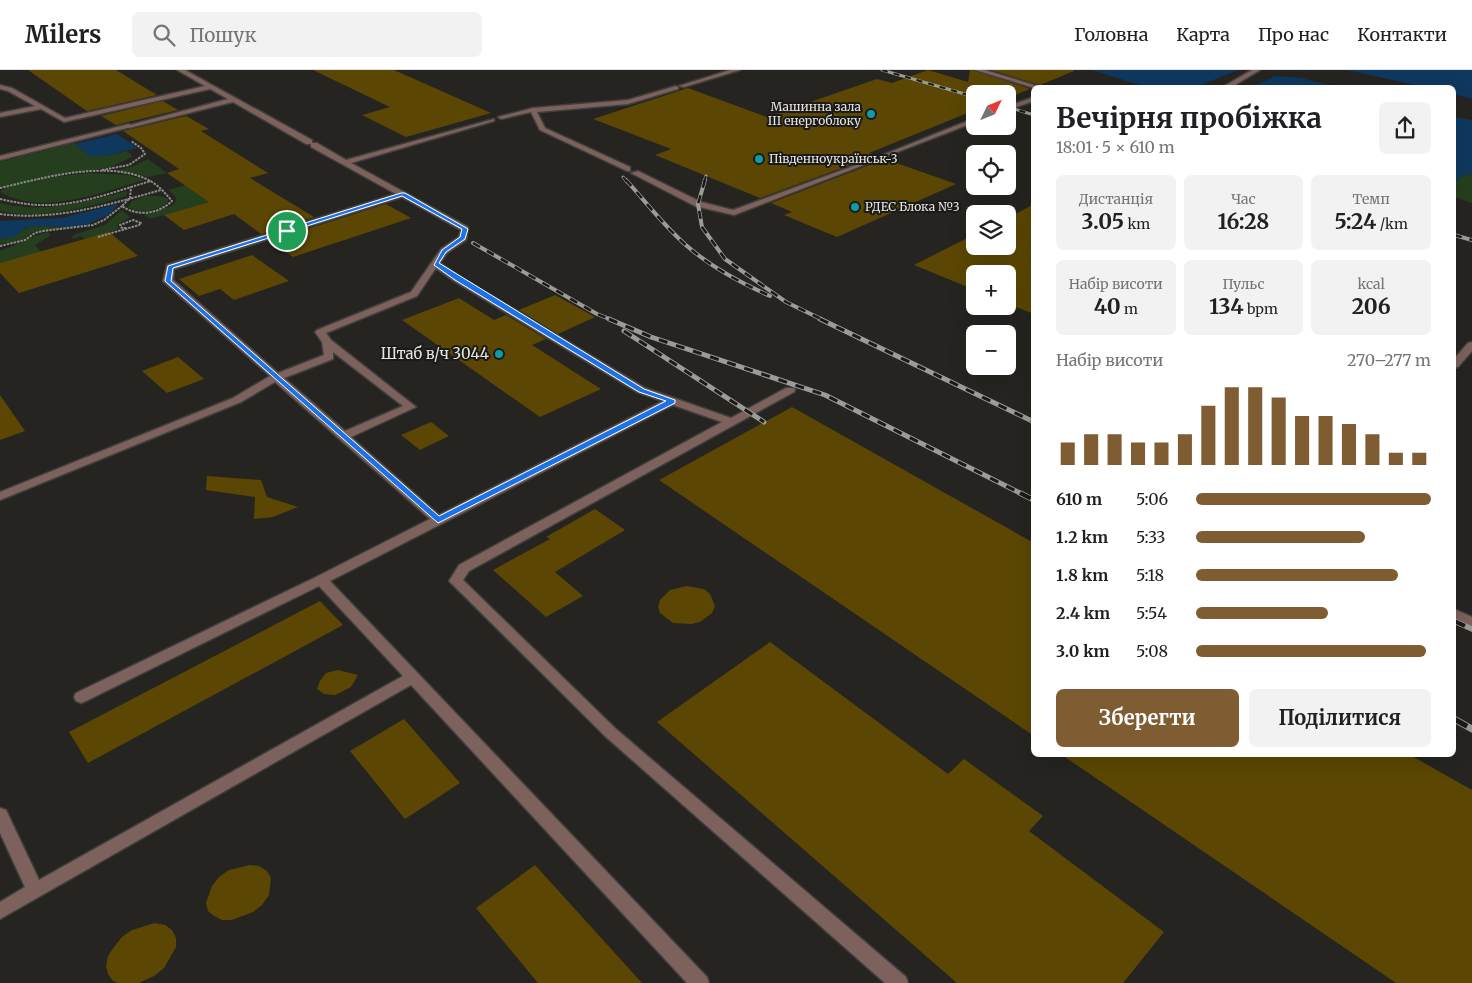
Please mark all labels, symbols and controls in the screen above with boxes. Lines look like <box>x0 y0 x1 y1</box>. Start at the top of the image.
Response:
search box <box>132 12 482 57</box>
text: Milers <box>25 19 102 50</box>
icon: search <box>150 21 178 49</box>
text: Пошук <box>190 23 256 47</box>
text: Головна <box>1074 23 1148 46</box>
text: Карта <box>1176 23 1230 46</box>
text: Про нас <box>1258 23 1329 46</box>
text: Контакти <box>1357 23 1447 46</box>
north arrow <box>966 85 1016 135</box>
map controls <box>966 85 1016 375</box>
place label: Машинна зала III енергоблоку <box>768 99 862 128</box>
text: Вечірня пробіжка <box>1056 100 1322 136</box>
button: share <box>1379 102 1431 154</box>
marker: Машинна зала III енергоблоку <box>865 108 877 120</box>
text: 18:01 · 5 × 610 m <box>1056 137 1175 157</box>
button: locate <box>966 145 1016 195</box>
place label: Південноукраїнськ-3 <box>769 151 898 166</box>
marker: Південноукраїнськ-3 <box>753 153 765 165</box>
text: Дистанція <box>1079 190 1153 208</box>
text: Час <box>1231 190 1256 208</box>
text: Темп <box>1353 190 1390 208</box>
place label: РДЕС Блока №3 <box>865 199 960 214</box>
marker: РДЕС Блока №3 <box>849 201 861 213</box>
button: layers <box>966 205 1016 255</box>
text: 3.05 <box>1081 208 1124 235</box>
text: 16:28 <box>1218 208 1269 235</box>
text: 5:24 <box>1334 208 1376 235</box>
pin <box>266 210 308 252</box>
text: km <box>1124 215 1150 233</box>
text: /km <box>1376 215 1408 233</box>
icon: arrive <box>273 217 301 245</box>
button: + <box>966 265 1016 315</box>
text: Набір висоти <box>1069 275 1163 293</box>
text: Пульс <box>1222 275 1265 293</box>
text: kcal <box>1357 275 1385 293</box>
text: 40 <box>1094 293 1121 320</box>
text: 134 <box>1209 293 1244 320</box>
text: 206 <box>1352 293 1391 320</box>
text: m <box>1121 300 1138 318</box>
text: bpm <box>1244 300 1278 318</box>
button: − <box>966 325 1016 375</box>
place label: Штаб в/ч 3044 <box>380 344 489 363</box>
marker: Штаб в/ч 3044 <box>493 348 505 360</box>
text: Набір висоти <box>1056 350 1163 370</box>
text: 270–277 m <box>1347 350 1431 370</box>
text: 610 m <box>1056 489 1102 509</box>
text: 5:06 <box>1136 489 1168 509</box>
text: 1.2 km <box>1056 527 1108 547</box>
text: 5:33 <box>1136 527 1166 547</box>
text: 1.8 km <box>1056 565 1108 585</box>
text: 5:18 <box>1136 565 1164 585</box>
text: 2.4 km <box>1056 603 1110 623</box>
text: 5:54 <box>1136 603 1167 623</box>
text: 3.0 km <box>1056 641 1110 661</box>
text: 5:08 <box>1136 641 1168 661</box>
button: Зберегти <box>1056 689 1239 747</box>
button: Поділитися <box>1249 689 1431 747</box>

